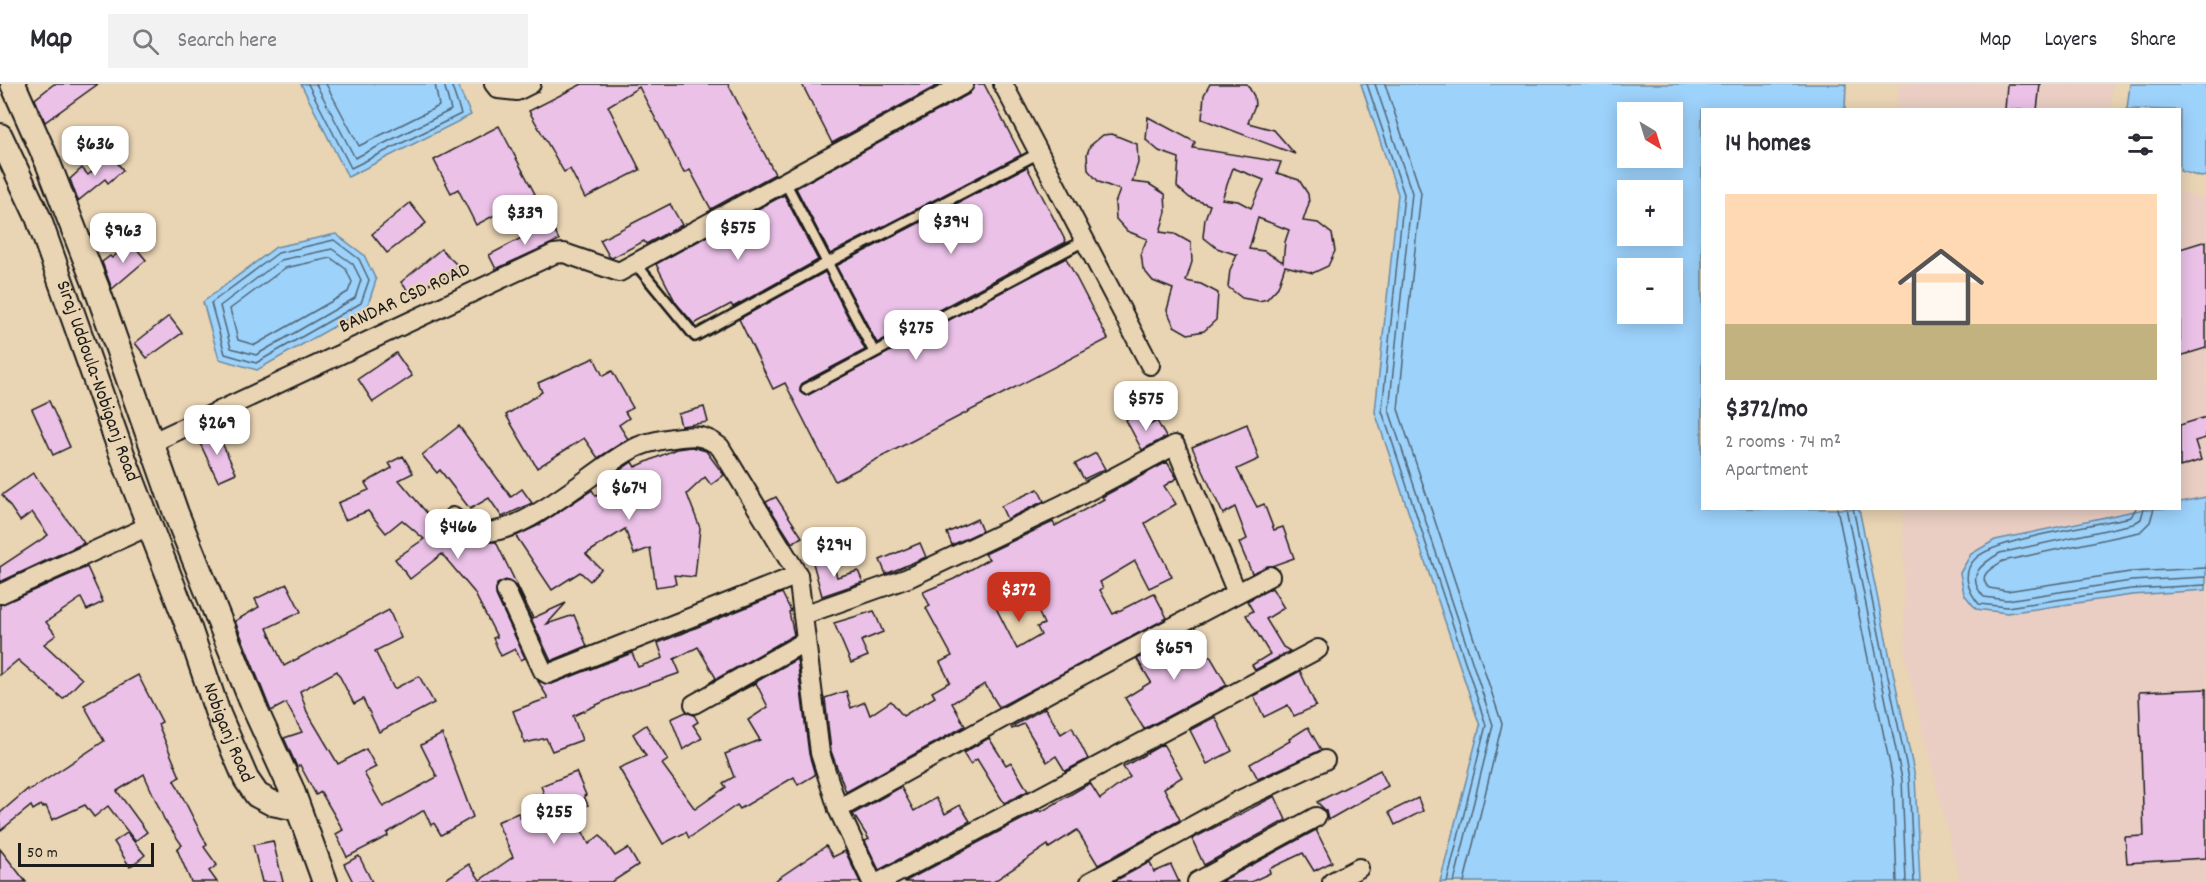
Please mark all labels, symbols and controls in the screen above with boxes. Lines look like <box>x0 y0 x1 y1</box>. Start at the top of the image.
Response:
search box <box>108 14 528 68</box>
text: Map <box>30 21 72 61</box>
icon: search <box>129 25 162 58</box>
text: Search here <box>177 26 277 57</box>
text: Map <box>1980 26 2011 56</box>
text: Layers <box>2044 26 2097 56</box>
text: Share <box>2130 26 2176 56</box>
north arrow <box>1617 102 1683 168</box>
map controls <box>1617 102 1683 324</box>
pin: $636 <box>59 126 131 177</box>
text: 14 homes <box>1725 126 1811 163</box>
icon: filters <box>2124 128 2157 161</box>
text: $636 <box>76 131 114 159</box>
button: + <box>1617 180 1683 246</box>
pin: $339 <box>489 195 561 246</box>
text: $339 <box>506 200 544 228</box>
pin: $394 <box>915 204 987 255</box>
text: $394 <box>933 209 969 237</box>
pin: $575 <box>702 210 774 261</box>
pin: $963 <box>87 213 159 264</box>
text: $575 <box>720 215 756 243</box>
text: $963 <box>104 218 142 246</box>
icon: home <box>1887 233 1995 341</box>
street label: BANDAR CSD ROAD <box>335 256 475 342</box>
button: − <box>1617 258 1683 324</box>
street label: Siraj Uddoula-Nobiganj Road <box>48 277 145 486</box>
pin: $275 <box>880 310 952 361</box>
text: $275 <box>898 315 934 343</box>
pin: $575 <box>1110 381 1182 432</box>
text: $575 <box>1128 386 1164 414</box>
text: $372/mo <box>1725 392 1808 429</box>
pin: $269 <box>181 405 253 456</box>
text: $269 <box>198 410 236 438</box>
text: 2 rooms · 74 m² <box>1725 429 1841 457</box>
text: Apartment <box>1725 457 1808 485</box>
pin: $674 <box>593 470 665 521</box>
text: $674 <box>611 475 647 503</box>
pin: $466 <box>422 509 494 560</box>
text: $466 <box>439 514 477 542</box>
pin: $294 <box>798 527 870 578</box>
text: $294 <box>816 532 852 560</box>
pin: $372 <box>983 572 1055 623</box>
text: $372 <box>1001 577 1037 605</box>
pin: $659 <box>1138 630 1210 681</box>
text: $659 <box>1155 635 1193 663</box>
street label: Nobiganj Road <box>194 679 260 787</box>
pin: $255 <box>518 794 590 845</box>
text: $255 <box>535 799 573 827</box>
scale bar <box>18 840 154 868</box>
text: 50 m <box>27 842 58 865</box>

